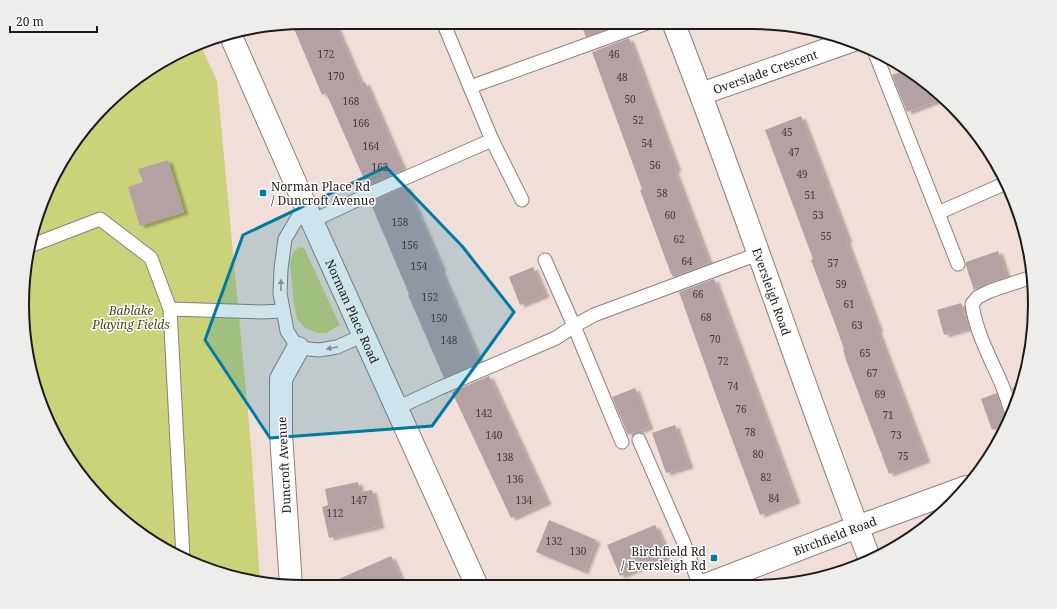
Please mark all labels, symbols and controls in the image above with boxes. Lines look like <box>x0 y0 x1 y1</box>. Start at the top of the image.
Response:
scale bar <box>10 8 97 34</box>
text: 20 m <box>16 13 44 30</box>
street label: Overslade Crescent <box>710 45 820 98</box>
house number: 172 <box>318 47 334 61</box>
house number: 46 <box>608 47 620 61</box>
house number: 170 <box>328 69 345 83</box>
house number: 48 <box>616 70 628 84</box>
house number: 50 <box>624 92 636 106</box>
house number: 168 <box>343 94 360 108</box>
house number: 52 <box>632 113 644 127</box>
house number: 166 <box>353 116 370 130</box>
house number: 45 <box>781 125 793 139</box>
house number: 54 <box>641 136 653 150</box>
house number: 164 <box>363 139 380 153</box>
house number: 47 <box>788 145 800 159</box>
house number: 56 <box>649 158 661 172</box>
house number: 162 <box>372 160 388 174</box>
house number: 49 <box>796 167 808 181</box>
place label: Norman Place Rd / Duncroft Avenue <box>271 178 375 209</box>
house number: 58 <box>656 186 668 200</box>
marker: Norman Place Rd / Duncroft Avenue <box>258 188 268 198</box>
house number: 51 <box>804 188 816 202</box>
house number: 60 <box>664 208 676 222</box>
house number: 53 <box>812 208 824 222</box>
house number: 158 <box>392 215 409 229</box>
house number: 55 <box>820 229 832 243</box>
house number: 62 <box>673 232 685 246</box>
house number: 156 <box>402 238 419 252</box>
street label: Eversleigh Road <box>749 245 796 338</box>
house number: 64 <box>681 254 693 268</box>
street label: Norman Place Road <box>322 256 384 367</box>
house number: 57 <box>827 256 839 270</box>
house number: 154 <box>411 259 428 273</box>
house number: 59 <box>835 277 847 291</box>
one-way arrow <box>277 279 284 291</box>
house number: 66 <box>692 287 704 301</box>
house number: 152 <box>422 290 438 304</box>
house number: 61 <box>843 297 855 311</box>
park label: Bablake Playing Fields <box>91 302 170 333</box>
house number: 68 <box>700 310 712 324</box>
house number: 150 <box>431 311 448 325</box>
house number: 63 <box>851 318 863 332</box>
house number: 70 <box>709 332 721 346</box>
house number: 148 <box>441 333 458 347</box>
one-way arrow <box>326 345 338 351</box>
house number: 65 <box>859 346 871 360</box>
house number: 72 <box>717 354 729 368</box>
house number: 67 <box>866 366 878 380</box>
house number: 74 <box>727 379 739 393</box>
house number: 69 <box>874 387 886 401</box>
house number: 76 <box>735 402 747 416</box>
house number: 142 <box>476 406 492 420</box>
house number: 71 <box>882 408 894 422</box>
street label: Duncroft Avenue <box>273 416 295 514</box>
house number: 78 <box>744 425 756 439</box>
house number: 140 <box>486 428 503 442</box>
house number: 73 <box>890 428 902 442</box>
house number: 80 <box>752 447 764 461</box>
house number: 75 <box>897 449 909 463</box>
house number: 138 <box>497 450 514 464</box>
house number: 82 <box>760 470 772 484</box>
house number: 136 <box>507 472 524 486</box>
house number: 84 <box>768 491 780 505</box>
house number: 147 <box>351 493 368 507</box>
house number: 134 <box>516 493 533 507</box>
house number: 112 <box>327 506 343 520</box>
street label: Birchfield Road <box>790 512 880 559</box>
house number: 132 <box>546 534 562 548</box>
place label: Birchfield Rd / Eversleigh Rd <box>621 543 707 574</box>
house number: 130 <box>570 544 587 558</box>
marker: Birchfield Rd / Eversleigh Rd <box>709 553 719 563</box>

